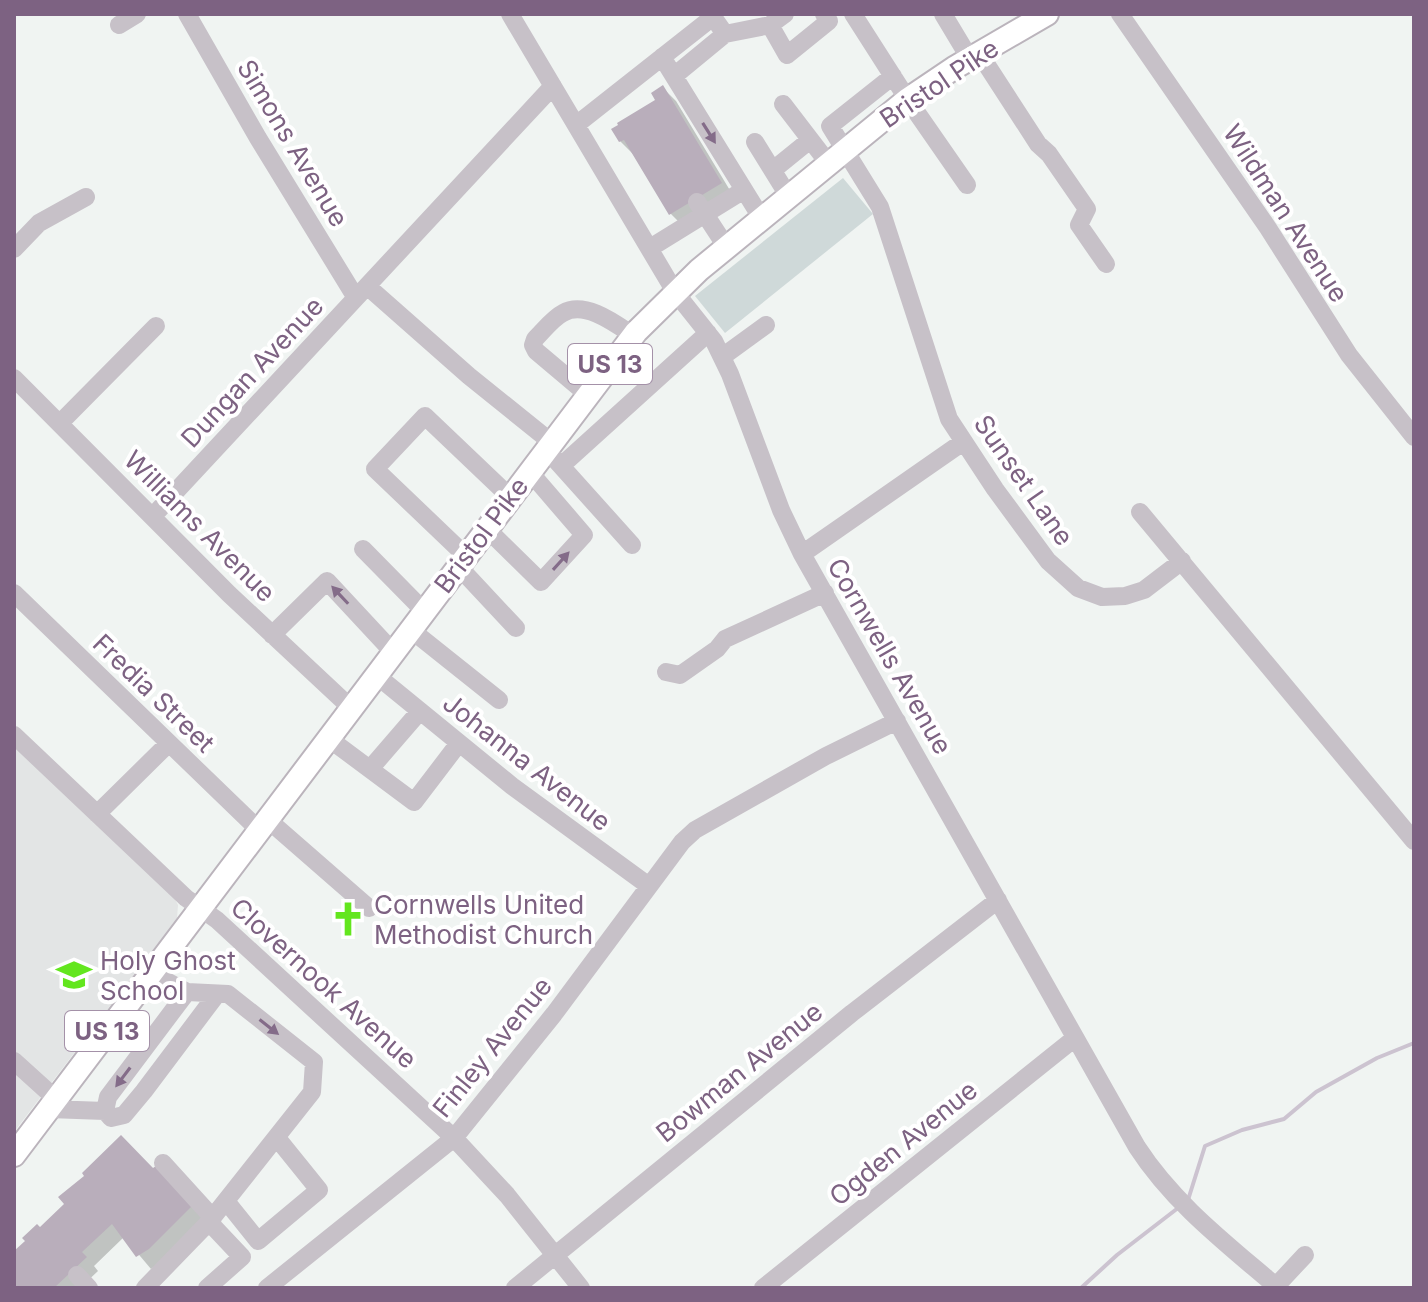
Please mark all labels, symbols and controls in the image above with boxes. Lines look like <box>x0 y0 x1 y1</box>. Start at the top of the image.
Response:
street label: Bristol Pike <box>874 32 1004 134</box>
street label: Simons Avenue <box>231 54 355 232</box>
street label: Wildman Avenue <box>1217 118 1355 308</box>
one-way arrow <box>702 122 716 144</box>
street label: Dungan Avenue <box>174 290 330 454</box>
road number: US 13 <box>568 344 652 384</box>
street label: Sunset Lane <box>968 409 1080 551</box>
street label: Williams Avenue <box>118 444 282 608</box>
street label: Bristol Pike <box>428 471 534 599</box>
one-way arrow <box>551 551 569 570</box>
street label: Cornwells Avenue <box>821 553 959 759</box>
one-way arrow <box>331 586 349 605</box>
street label: Fredia Street <box>87 627 221 759</box>
street label: Johanna Avenue <box>437 687 617 837</box>
place label: Cornwells United Methodist Church <box>374 889 593 950</box>
street label: Clovernook Avenue <box>225 891 423 1075</box>
church icon: Cornwells United Methodist Church <box>329 900 367 938</box>
place label: Holy Ghost School <box>100 945 236 1006</box>
school or university icon: Holy Ghost School <box>55 956 93 994</box>
street label: Finley Avenue <box>426 971 558 1123</box>
street label: Bowman Avenue <box>650 996 828 1148</box>
road number: US 13 <box>65 1011 149 1051</box>
one-way arrow <box>259 1018 279 1034</box>
one-way arrow <box>115 1067 131 1087</box>
street label: Ogden Avenue <box>823 1074 983 1212</box>

